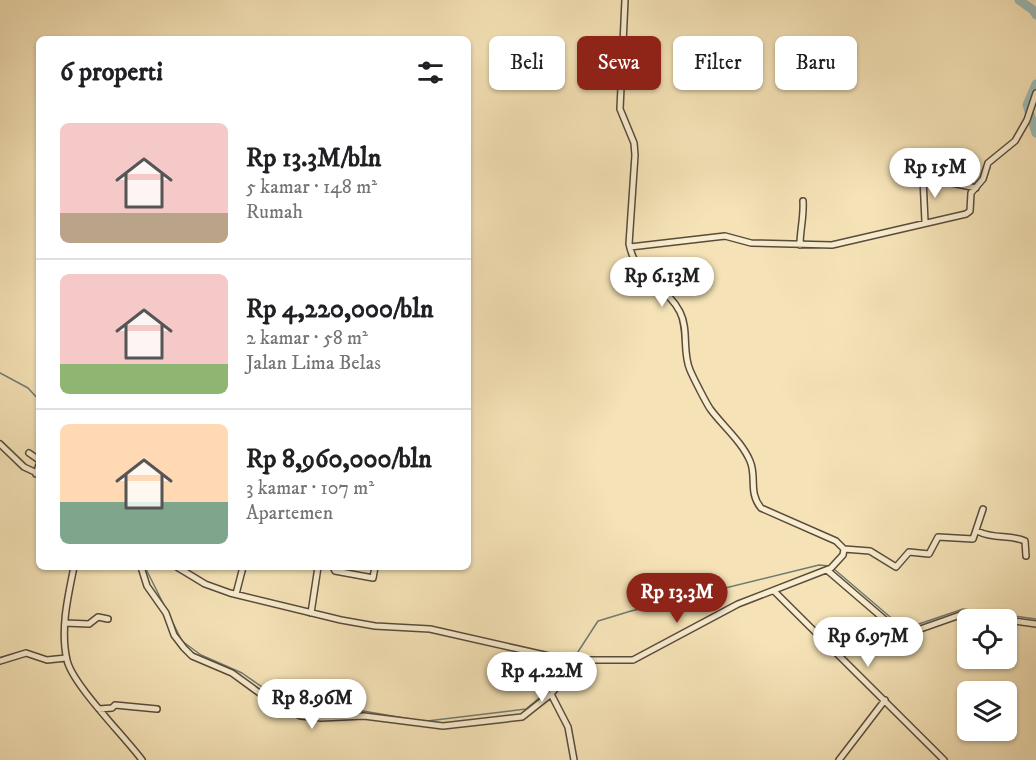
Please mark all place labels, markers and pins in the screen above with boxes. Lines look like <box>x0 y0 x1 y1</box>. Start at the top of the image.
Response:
pin: Rp 15M <box>886 148 984 199</box>
pin: Rp 6.13M <box>600 257 724 308</box>
pin: Rp 13.3M <box>615 573 739 624</box>
pin: Rp 6.97M <box>806 617 930 668</box>
pin: Rp 4.22M <box>480 652 604 703</box>
pin: Rp 8.96M <box>250 679 374 730</box>

